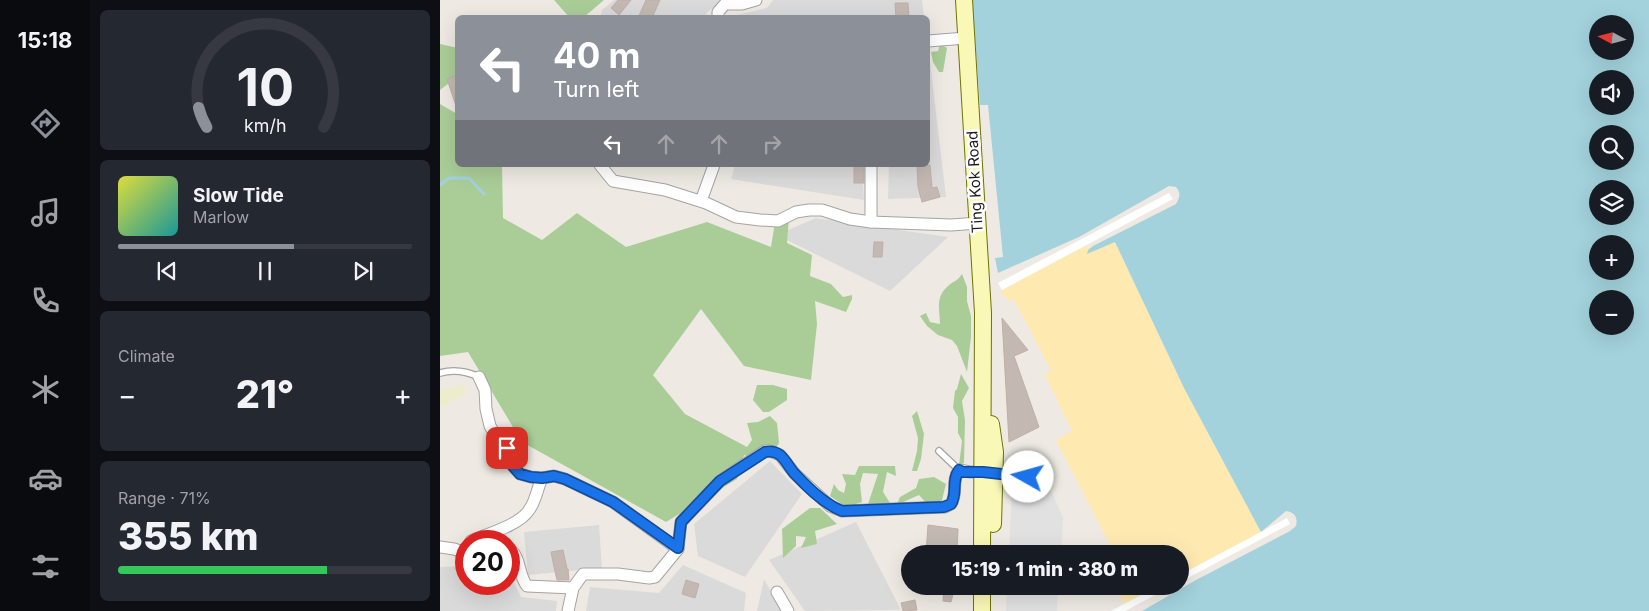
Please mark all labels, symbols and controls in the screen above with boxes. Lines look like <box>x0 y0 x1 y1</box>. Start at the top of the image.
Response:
north arrow <box>1589 15 1634 60</box>
map controls <box>1589 15 1634 335</box>
text: 15:18 <box>18 27 72 53</box>
text: 40 m <box>553 34 641 76</box>
icon: left <box>470 35 535 100</box>
text: 10 <box>236 56 294 119</box>
button: sound <box>1589 70 1634 115</box>
text: Turn left <box>553 76 639 102</box>
icon: directions <box>28 106 63 141</box>
text: km/h <box>244 115 286 136</box>
button: search <box>1589 125 1634 170</box>
icon: left <box>599 130 627 158</box>
icon: ahead <box>652 130 680 158</box>
icon: ahead <box>705 130 733 158</box>
icon: right <box>758 130 786 158</box>
street label: Ting Kok Road <box>962 130 987 234</box>
button: layers <box>1589 180 1634 225</box>
text: Slow Tide <box>193 184 284 207</box>
icon: music <box>28 195 63 230</box>
text: Marlow <box>193 207 249 227</box>
button: + <box>1589 235 1634 280</box>
icon: previous <box>153 257 181 285</box>
icon: pause <box>251 257 279 285</box>
icon: next <box>349 257 377 285</box>
icon: phone <box>28 283 63 318</box>
button: − <box>1589 290 1634 335</box>
text: Climate <box>118 346 175 366</box>
text: 21° <box>236 371 294 417</box>
icon: climate <box>28 372 63 407</box>
text: − <box>118 378 137 412</box>
text: + <box>393 378 412 412</box>
pin <box>486 427 528 469</box>
icon: arrive <box>493 434 521 462</box>
position arrow <box>1001 450 1053 502</box>
icon: car <box>28 461 63 496</box>
text: Range · 71% <box>118 488 211 508</box>
text: 355 km <box>118 513 259 559</box>
speed limit sign: 20 <box>455 530 520 595</box>
icon: filters <box>28 549 63 584</box>
text: 15:19 · 1 min · 380 m <box>952 558 1138 581</box>

